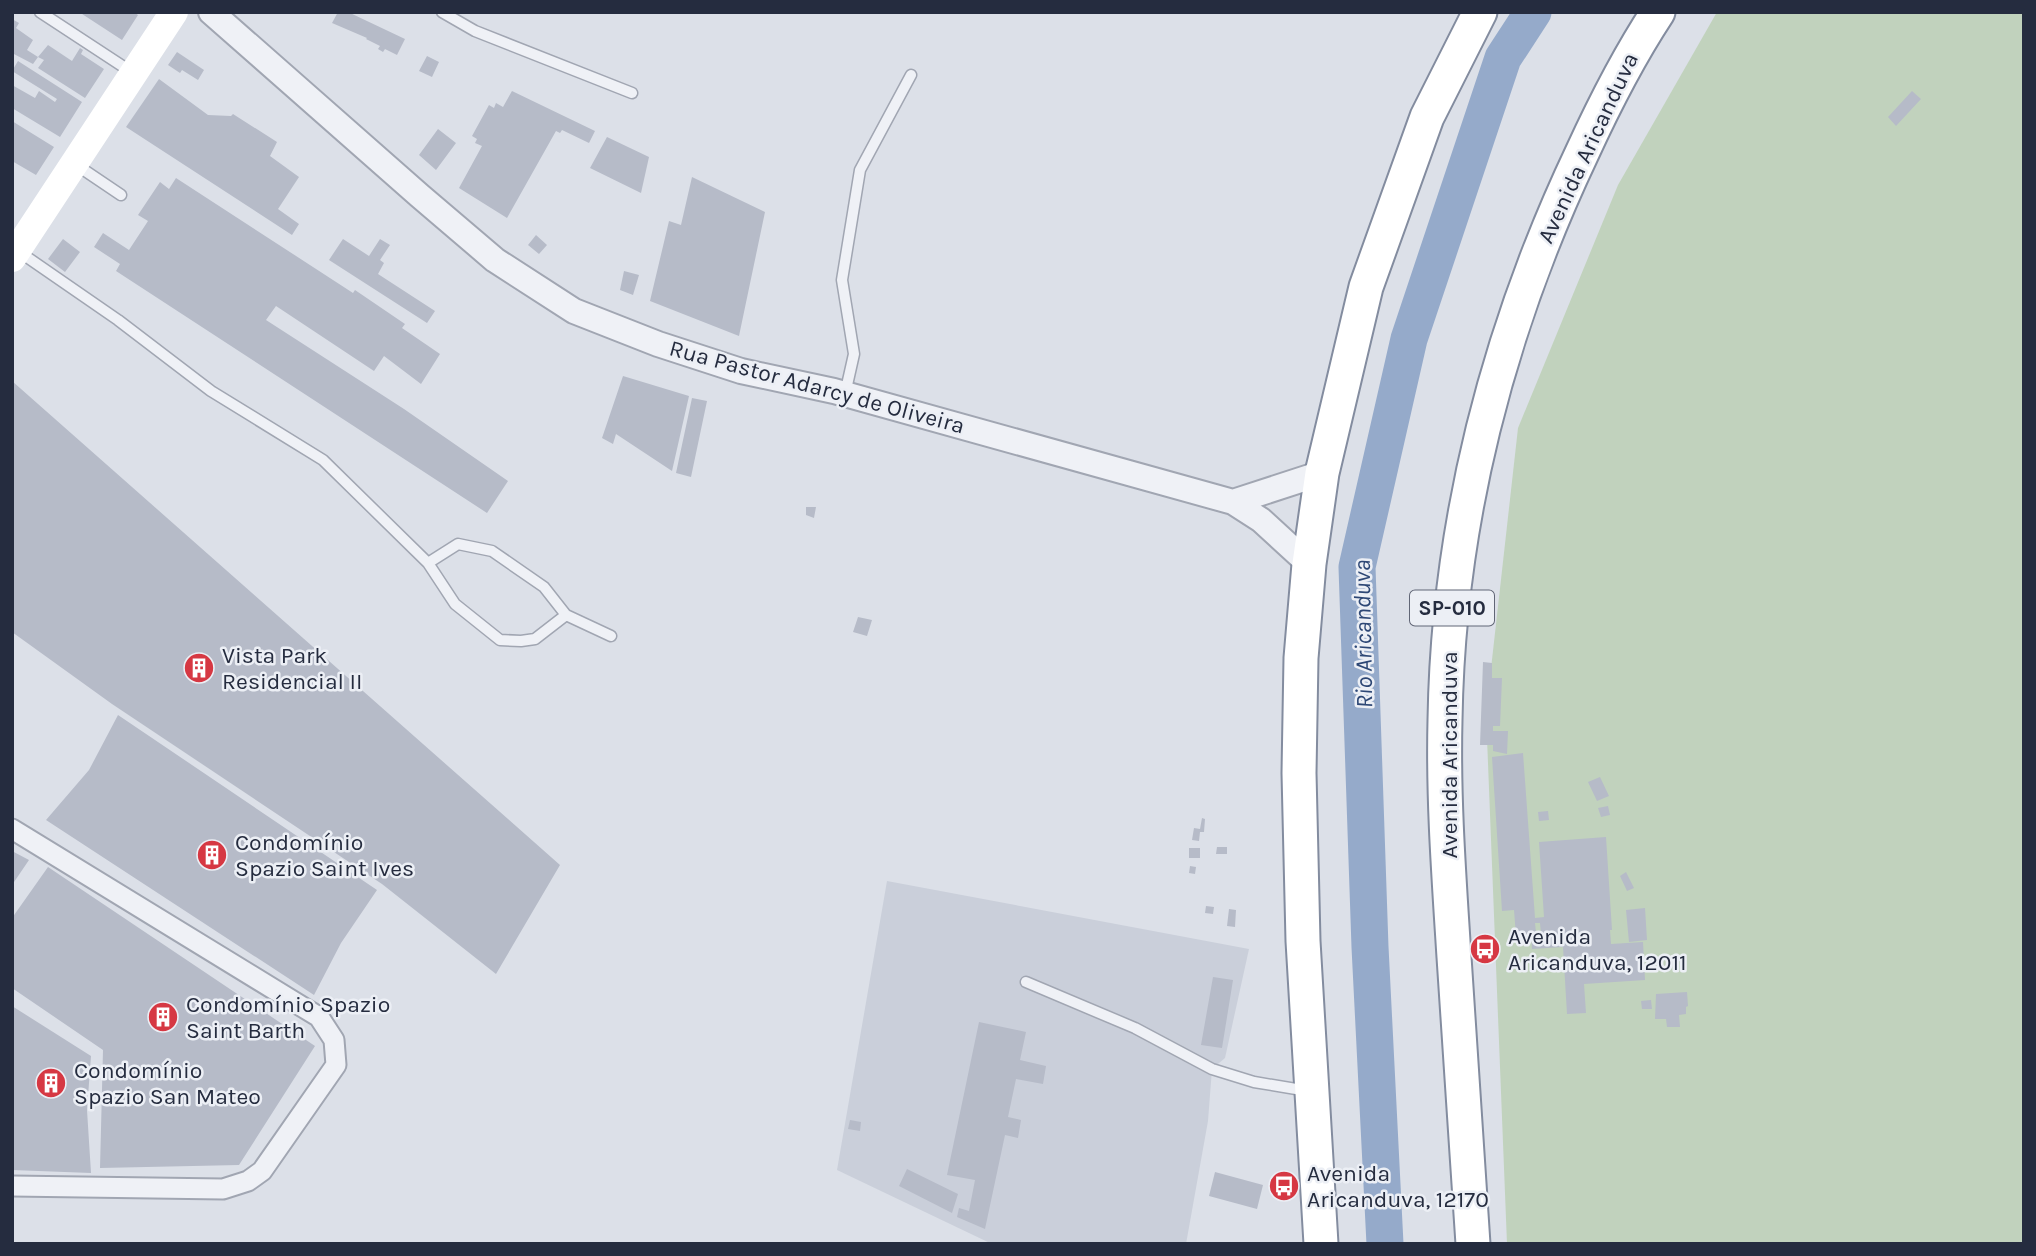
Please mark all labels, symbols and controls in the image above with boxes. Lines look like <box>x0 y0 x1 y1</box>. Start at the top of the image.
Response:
street label: Avenida Aricanduva <box>1532 48 1644 248</box>
street label: Rua Pastor Adarcy de Oliveira <box>666 335 968 439</box>
water label: Rio Aricanduva <box>1348 559 1378 709</box>
road number: SP-010 <box>1410 590 1494 626</box>
place label: Vista Park Residencial II <box>222 642 362 695</box>
building icon: Vista Park Residencial II <box>182 651 216 685</box>
street label: Avenida Aricanduva <box>1436 651 1463 859</box>
place label: Condomínio Spazio Saint Ives <box>235 829 414 882</box>
building icon: Condomínio Spazio Saint Ives <box>195 838 229 872</box>
place label: Avenida Aricanduva, 12011 <box>1508 923 1687 976</box>
bus stop icon: Avenida Aricanduva, 12011 <box>1468 932 1502 966</box>
place label: Condomínio Spazio Saint Barth <box>186 991 390 1044</box>
building icon: Condomínio Spazio Saint Barth <box>146 1000 180 1034</box>
place label: Condomínio Spazio San Mateo <box>74 1057 261 1110</box>
building icon: Condomínio Spazio San Mateo <box>34 1066 68 1100</box>
place label: Avenida Aricanduva, 12170 <box>1307 1160 1489 1213</box>
bus stop icon: Avenida Aricanduva, 12170 <box>1267 1169 1301 1203</box>

